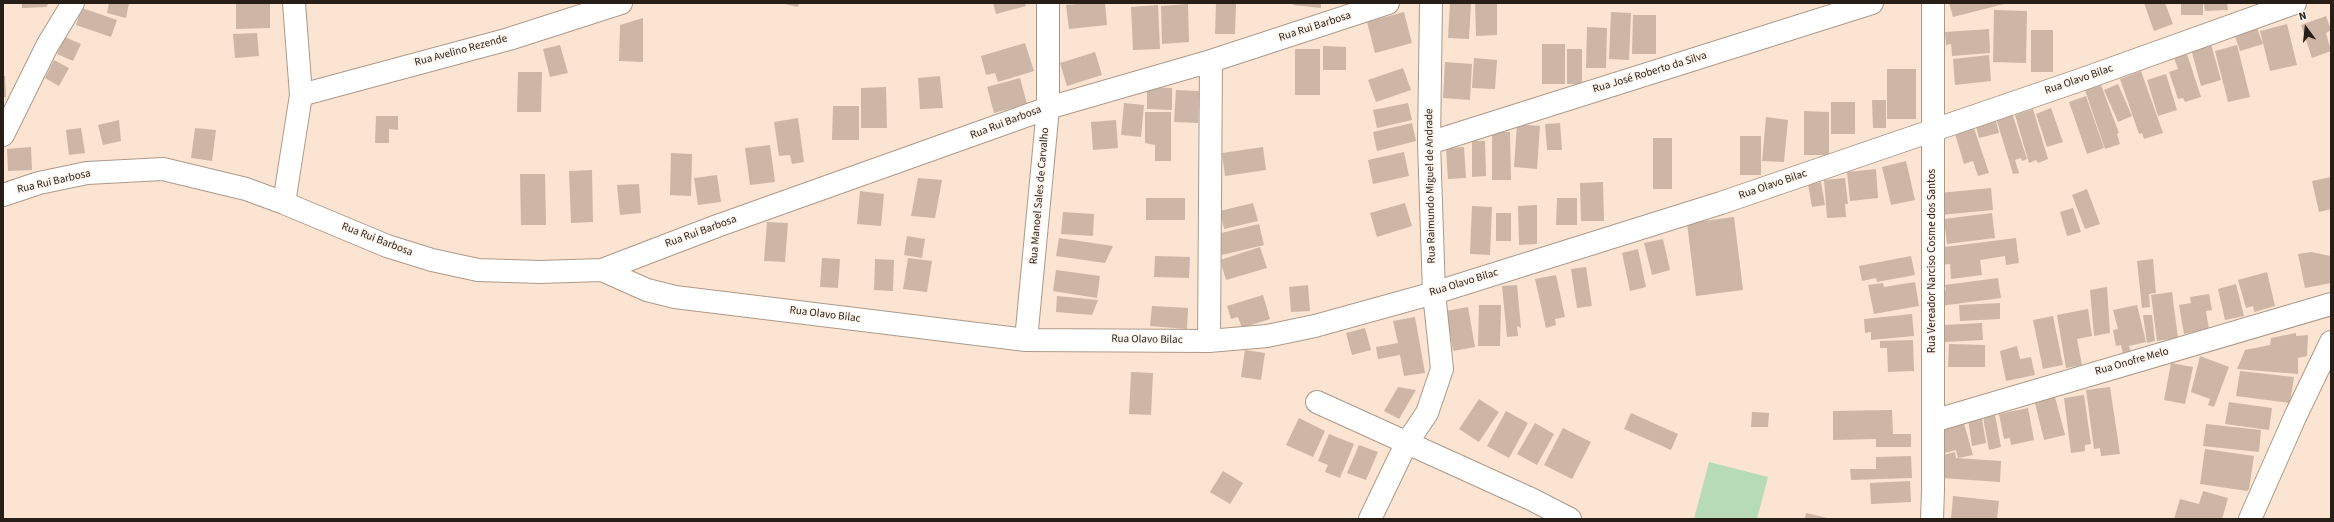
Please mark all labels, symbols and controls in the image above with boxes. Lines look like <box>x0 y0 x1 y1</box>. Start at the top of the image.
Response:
north arrow <box>2286 8 2326 48</box>
text: N <box>2297 8 2308 24</box>
street label: Rua Rui Barbosa <box>1277 9 1353 45</box>
street label: Rua Avelino Rezende <box>413 32 509 70</box>
street label: Rua José Roberto da Silva <box>1591 49 1709 97</box>
street label: Rua Olavo Bilac <box>2043 62 2115 98</box>
street label: Rua Rui Barbosa <box>969 103 1043 143</box>
street label: Rua Raimundo Miguel de Andrade <box>1423 108 1439 264</box>
street label: Rua Manoel Sales de Carvalho <box>1027 127 1053 265</box>
street label: Rua Rui Barbosa <box>16 167 92 197</box>
street label: Rua Olavo Bilac <box>1737 167 1809 203</box>
street label: Rua Vereador Narciso Cosme dos Santos <box>1926 169 1940 353</box>
street label: Rua Rui Barbosa <box>663 213 739 251</box>
street label: Rua Rui Barbosa <box>340 220 414 260</box>
street label: Rua Olavo Bilac <box>1428 266 1500 300</box>
street label: Rua Olavo Bilac <box>789 304 861 326</box>
street label: Rua Olavo Bilac <box>1111 333 1183 347</box>
street label: Rua Onofre Melo <box>2094 345 2170 379</box>

